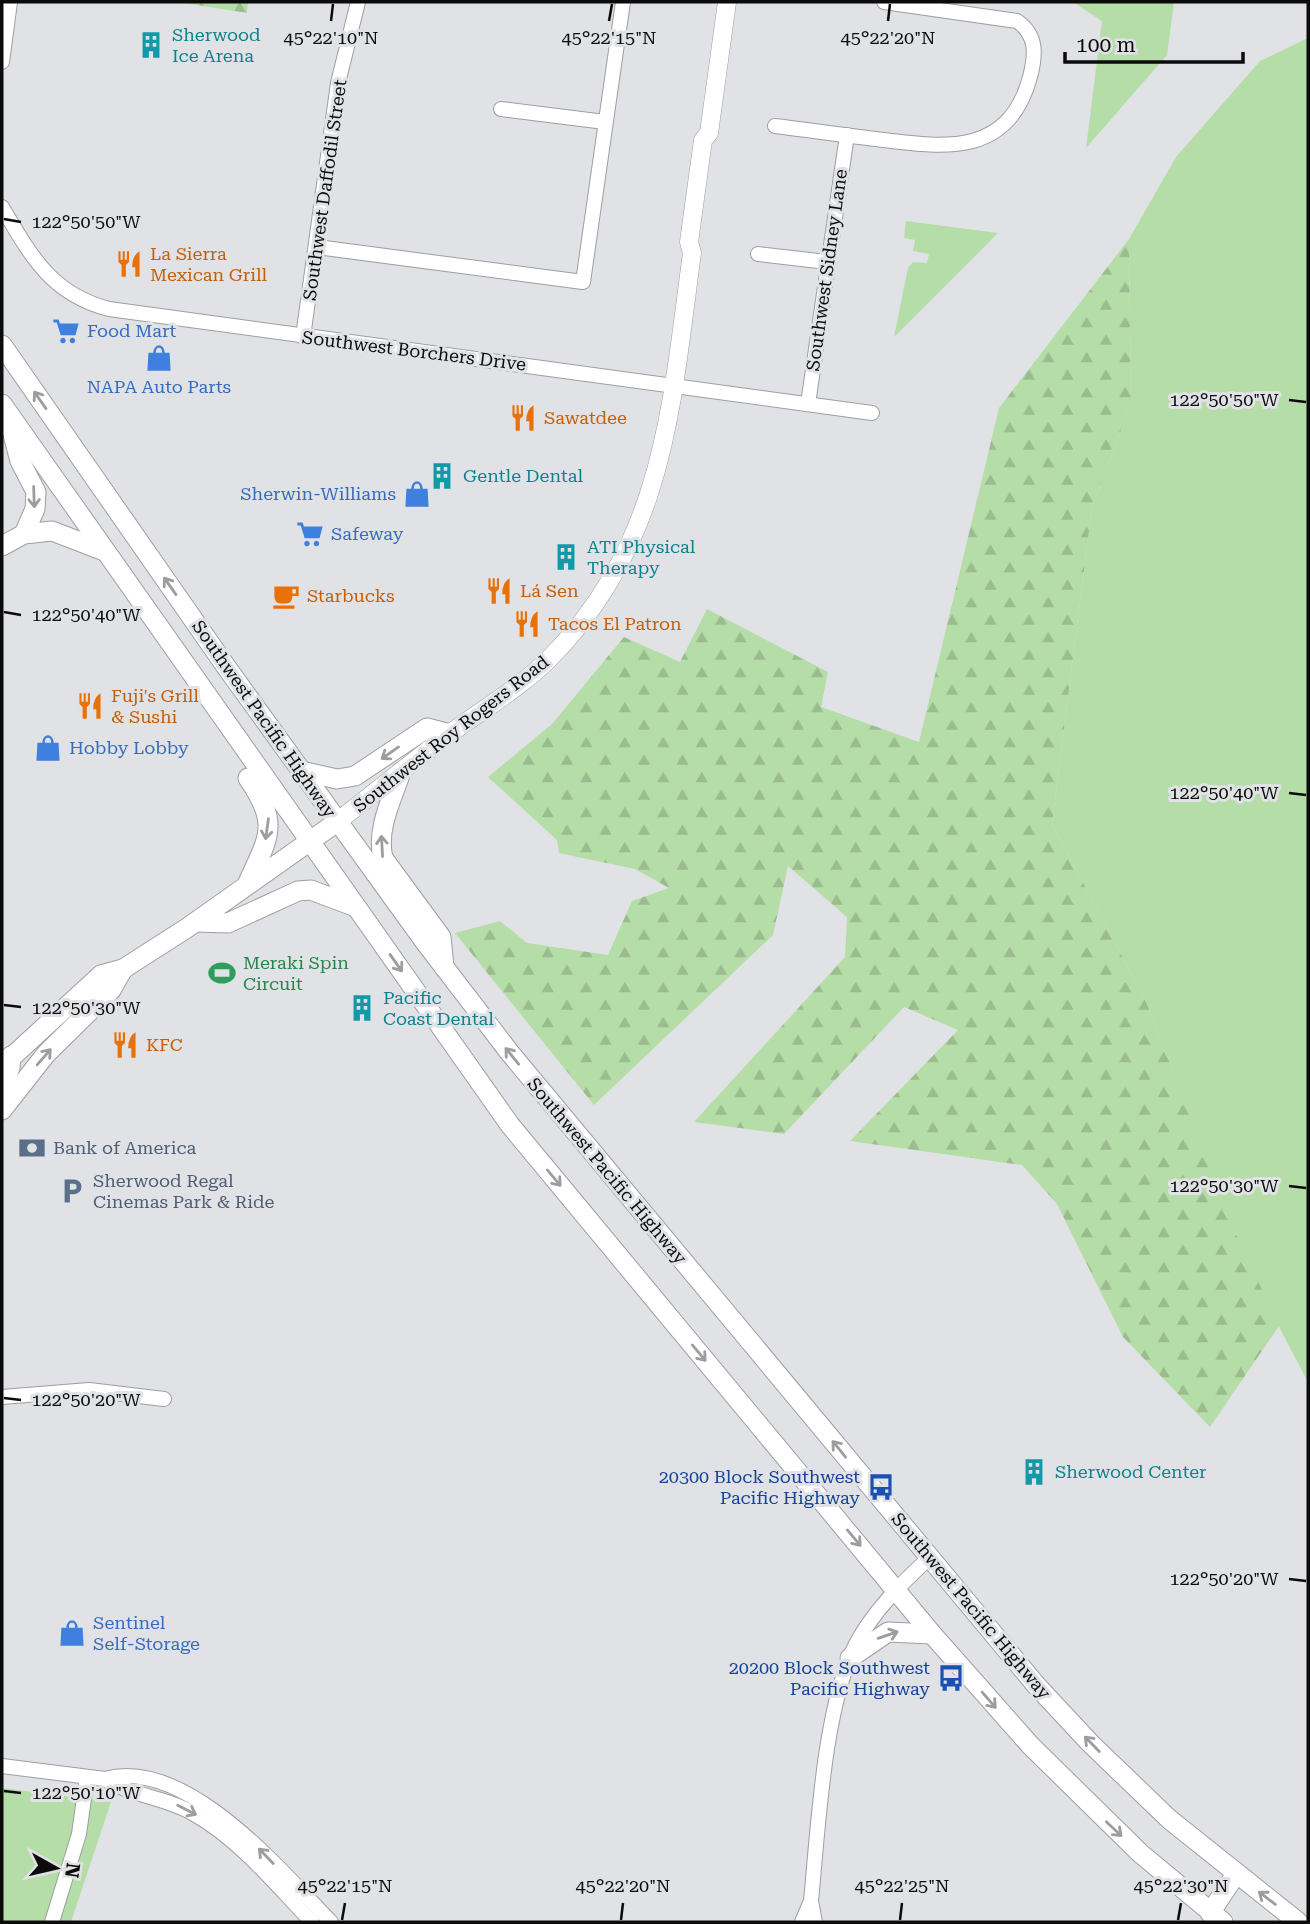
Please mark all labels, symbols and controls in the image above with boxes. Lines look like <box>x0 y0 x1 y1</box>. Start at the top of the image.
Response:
scale bar <box>1065 21 1244 65</box>
place label: Sherwood Ice Arena <box>172 24 261 66</box>
text: 45°22'10"N <box>284 27 378 48</box>
text: 45°22'15"N <box>562 27 656 48</box>
text: 45°22'20"N <box>841 27 935 48</box>
building icon: Sherwood Ice Arena <box>136 30 166 60</box>
text: 100 m <box>1076 33 1136 57</box>
street label: Southwest Daffodil Street <box>299 78 350 302</box>
street label: Southwest Sidney Lane <box>802 167 851 372</box>
text: 122°50'50"W <box>32 211 141 232</box>
place label: La Sierra Mexican Grill <box>150 243 268 285</box>
restaurant icon: La Sierra Mexican Grill <box>114 249 144 279</box>
supermarket icon: Food Mart <box>51 316 81 346</box>
place label: Food Mart <box>87 320 177 341</box>
street label: Southwest Borchers Drive <box>301 326 527 375</box>
shop icon: NAPA Auto Parts <box>144 343 174 373</box>
place label: NAPA Auto Parts <box>87 376 231 397</box>
text: 122°50'50"W <box>1170 389 1279 410</box>
one-way arrow <box>33 391 47 410</box>
restaurant icon: Sawatdee <box>508 403 538 433</box>
place label: Sawatdee <box>544 407 627 428</box>
building icon: Gentle Dental <box>427 461 457 491</box>
place label: Gentle Dental <box>463 465 583 486</box>
shop icon: Sherwin-Williams <box>402 479 432 509</box>
place label: Sherwin-Williams <box>240 483 396 504</box>
one-way arrow <box>28 485 41 508</box>
supermarket icon: Safeway <box>295 519 325 549</box>
place label: Safeway <box>331 523 404 544</box>
place label: ATI Physical Therapy <box>587 536 696 578</box>
building icon: ATI Physical Therapy <box>551 542 581 572</box>
restaurant icon: Lá Sen <box>484 576 514 606</box>
one-way arrow <box>163 577 177 596</box>
place label: Lá Sen <box>520 580 579 601</box>
cafe icon: Starbucks <box>271 581 301 611</box>
place label: Starbucks <box>307 585 395 606</box>
text: 122°50'40"W <box>32 604 141 625</box>
restaurant icon: Tacos El Patron <box>512 609 542 639</box>
place label: Tacos El Patron <box>548 613 682 634</box>
street label: Southwest Pacific Highway <box>188 616 341 822</box>
street label: Southwest Roy Rogers Road <box>349 651 553 816</box>
place label: Fuji's Grill & Sushi <box>111 685 199 727</box>
restaurant icon: Fuji's Grill & Sushi <box>75 691 105 721</box>
shop icon: Hobby Lobby <box>33 733 63 763</box>
place label: Hobby Lobby <box>69 737 189 758</box>
one-way arrow <box>381 746 400 760</box>
text: 122°50'40"W <box>1170 782 1279 803</box>
one-way arrow <box>261 817 274 840</box>
one-way arrow <box>376 835 389 858</box>
place label: Meraki Spin Circuit <box>243 952 349 994</box>
one-way arrow <box>389 953 403 972</box>
sports icon: Meraki Spin Circuit <box>207 958 237 988</box>
place label: Pacific Coast Dental <box>383 987 494 1029</box>
building icon: Pacific Coast Dental <box>347 993 377 1023</box>
text: 122°50'30"W <box>32 997 141 1018</box>
restaurant icon: KFC <box>110 1030 140 1060</box>
place label: KFC <box>146 1034 183 1055</box>
one-way arrow <box>504 1047 519 1065</box>
one-way arrow <box>36 1048 52 1066</box>
street label: Southwest Pacific Highway <box>523 1073 692 1268</box>
bank icon: Bank of America <box>17 1133 47 1163</box>
place label: Bank of America <box>53 1137 196 1158</box>
one-way arrow <box>546 1168 562 1186</box>
place label: Sherwood Regal Cinemas Park & Ride <box>93 1170 275 1212</box>
text: 122°50'30"W <box>1170 1175 1279 1196</box>
parking icon: Sherwood Regal Cinemas Park & Ride <box>57 1176 87 1206</box>
one-way arrow <box>691 1343 707 1361</box>
text: 122°50'20"W <box>32 1389 141 1410</box>
one-way arrow <box>831 1440 847 1458</box>
building icon: Sherwood Center <box>1019 1457 1049 1487</box>
place label: Sherwood Center <box>1055 1461 1207 1482</box>
place label: 20300 Block Southwest Pacific Highway <box>659 1466 860 1508</box>
bus stop icon: 20300 Block Southwest Pacific Highway <box>866 1472 896 1502</box>
street label: Southwest Pacific Highway <box>887 1508 1056 1703</box>
one-way arrow <box>846 1529 862 1547</box>
text: 122°50'20"W <box>1170 1568 1279 1589</box>
place label: Sentinel Self-Storage <box>93 1612 200 1654</box>
shop icon: Sentinel Self-Storage <box>57 1618 87 1648</box>
one-way arrow <box>877 1628 898 1640</box>
place label: 20200 Block Southwest Pacific Highway <box>729 1657 930 1699</box>
bus stop icon: 20200 Block Southwest Pacific Highway <box>936 1663 966 1693</box>
one-way arrow <box>981 1690 997 1708</box>
one-way arrow <box>1083 1736 1100 1753</box>
text: 122°50'10"W <box>32 1782 141 1803</box>
one-way arrow <box>176 1804 197 1818</box>
one-way arrow <box>1105 1821 1122 1838</box>
north arrow <box>21 1833 91 1903</box>
one-way arrow <box>258 1848 275 1865</box>
text: N <box>60 1861 85 1880</box>
text: 45°22'15"N <box>298 1875 392 1896</box>
text: 45°22'20"N <box>576 1875 670 1896</box>
text: 45°22'25"N <box>855 1875 949 1896</box>
text: 45°22'30"N <box>1134 1875 1228 1896</box>
one-way arrow <box>1259 1891 1277 1906</box>

